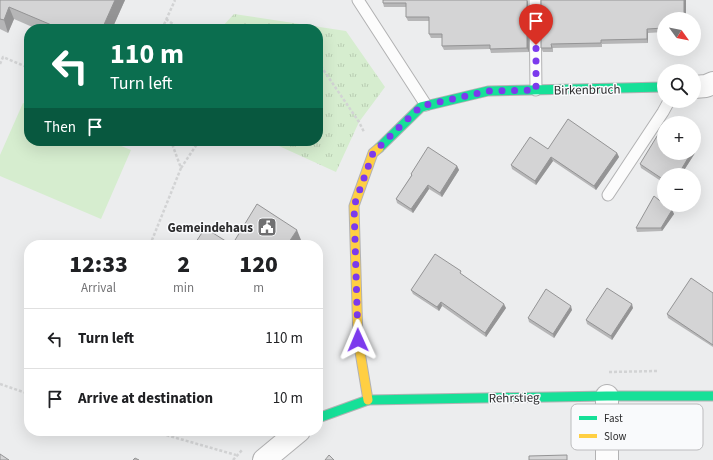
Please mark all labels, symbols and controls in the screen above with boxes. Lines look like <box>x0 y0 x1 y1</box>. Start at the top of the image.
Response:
pin <box>519 4 553 45</box>
icon: arrive <box>525 10 547 32</box>
north arrow <box>657 12 701 56</box>
map controls <box>657 12 701 212</box>
text: 110 m <box>110 34 184 74</box>
icon: left <box>44 40 96 92</box>
button: search <box>657 64 701 108</box>
text: Turn left <box>110 71 172 96</box>
street label: Birkenbruch <box>553 80 621 100</box>
icon: arrive <box>84 116 106 138</box>
button: + <box>657 116 701 160</box>
text: Then <box>44 117 76 138</box>
button: − <box>657 168 701 212</box>
public building icon: Gemeindehaus <box>256 216 278 238</box>
place label: Gemeindehaus <box>167 219 253 237</box>
text: 12:33 <box>69 247 128 282</box>
text: 2 <box>177 247 190 282</box>
text: 120 <box>239 247 278 282</box>
text: Arrival <box>81 279 116 297</box>
text: min <box>173 279 194 297</box>
text: m <box>253 279 264 297</box>
position arrow <box>337 319 379 361</box>
icon: left <box>44 328 66 350</box>
text: Turn left <box>78 328 134 349</box>
text: 110 m <box>265 328 303 349</box>
icon: arrive <box>44 388 66 410</box>
text: Arrive at destination <box>78 388 213 409</box>
text: 10 m <box>273 388 303 409</box>
street label: Rehrstieg <box>488 389 540 407</box>
legend <box>571 404 703 450</box>
text: Fast <box>604 411 623 426</box>
text: Slow <box>604 429 627 444</box>

